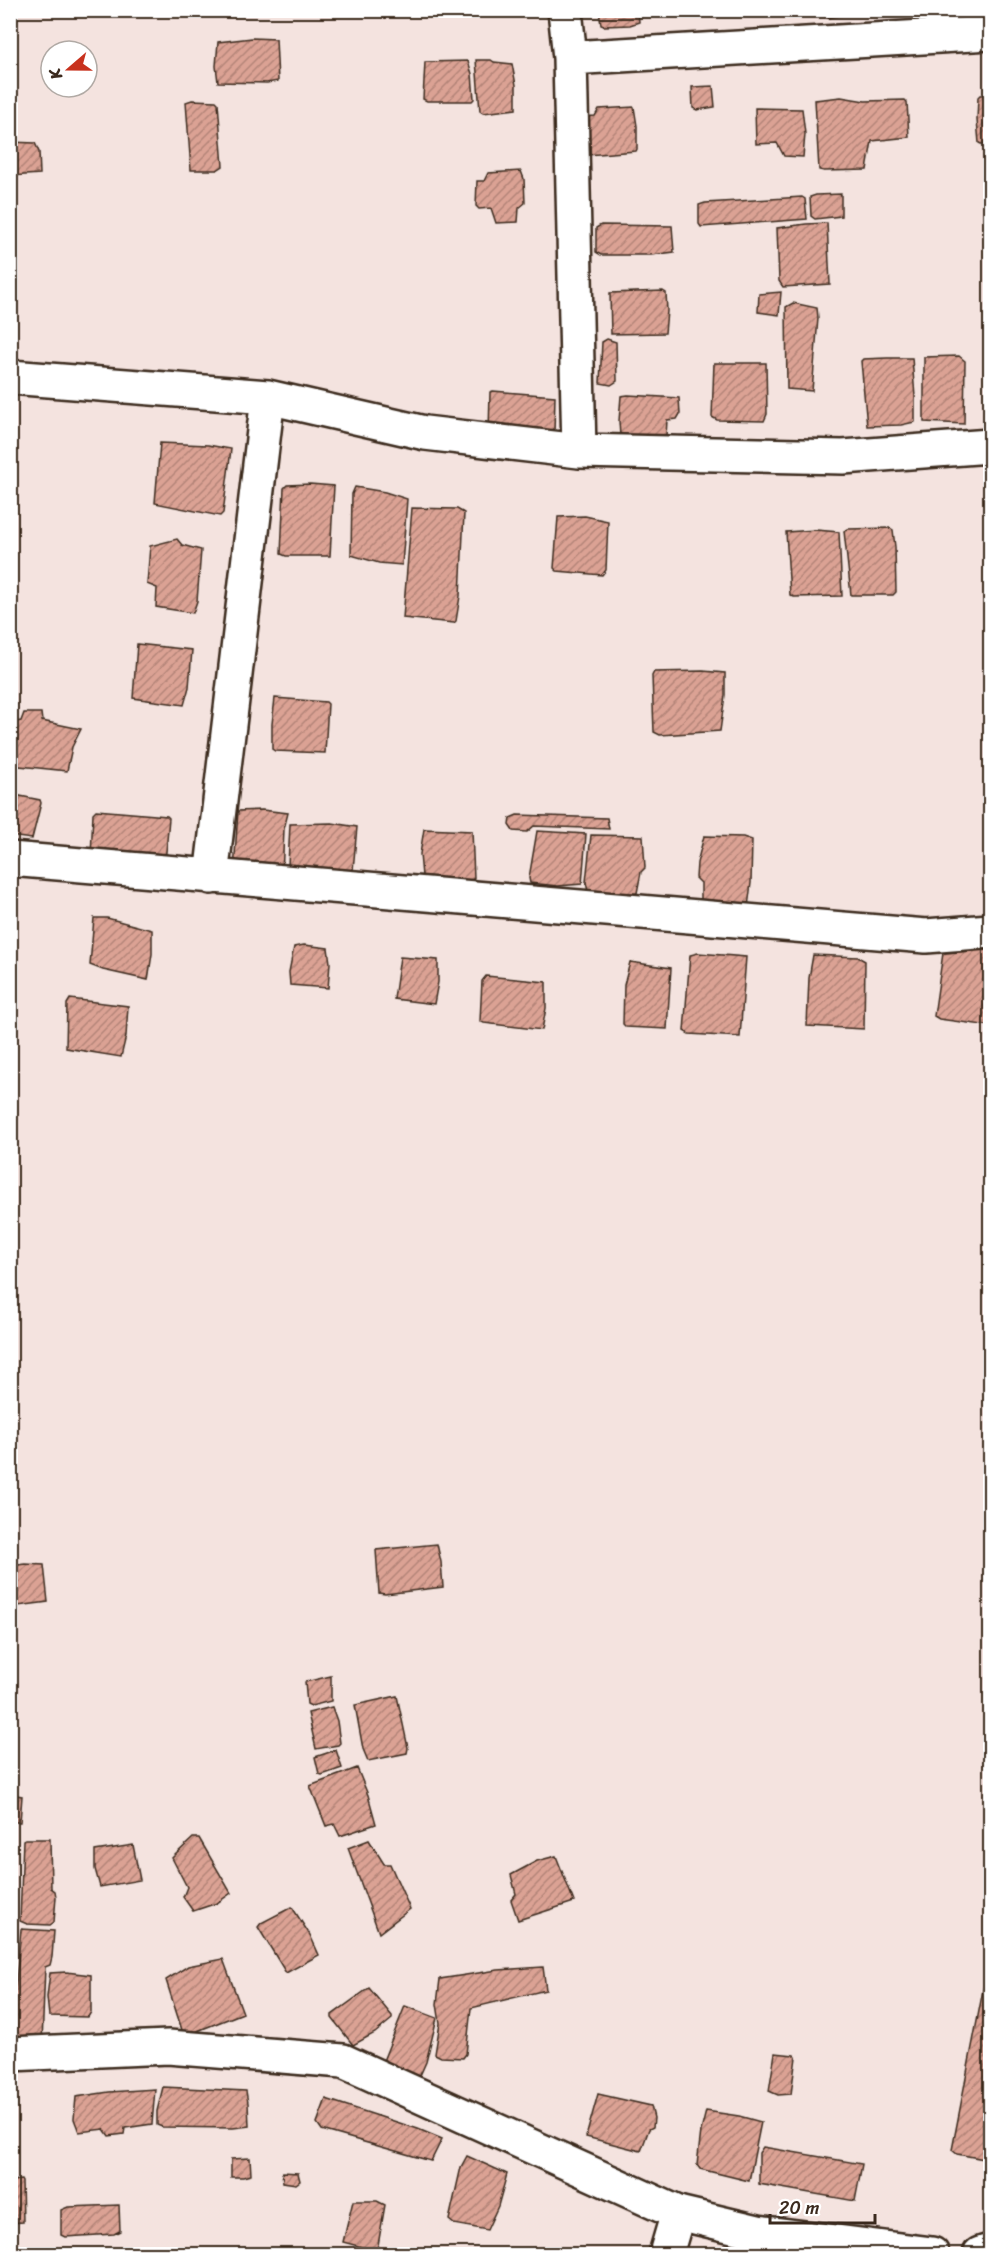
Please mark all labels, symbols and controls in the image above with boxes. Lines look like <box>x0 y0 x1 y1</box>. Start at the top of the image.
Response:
north arrow <box>39 39 99 99</box>
text: K <box>40 63 71 84</box>
scale bar <box>770 2187 875 2225</box>
text: 20 m <box>779 2192 819 2224</box>

